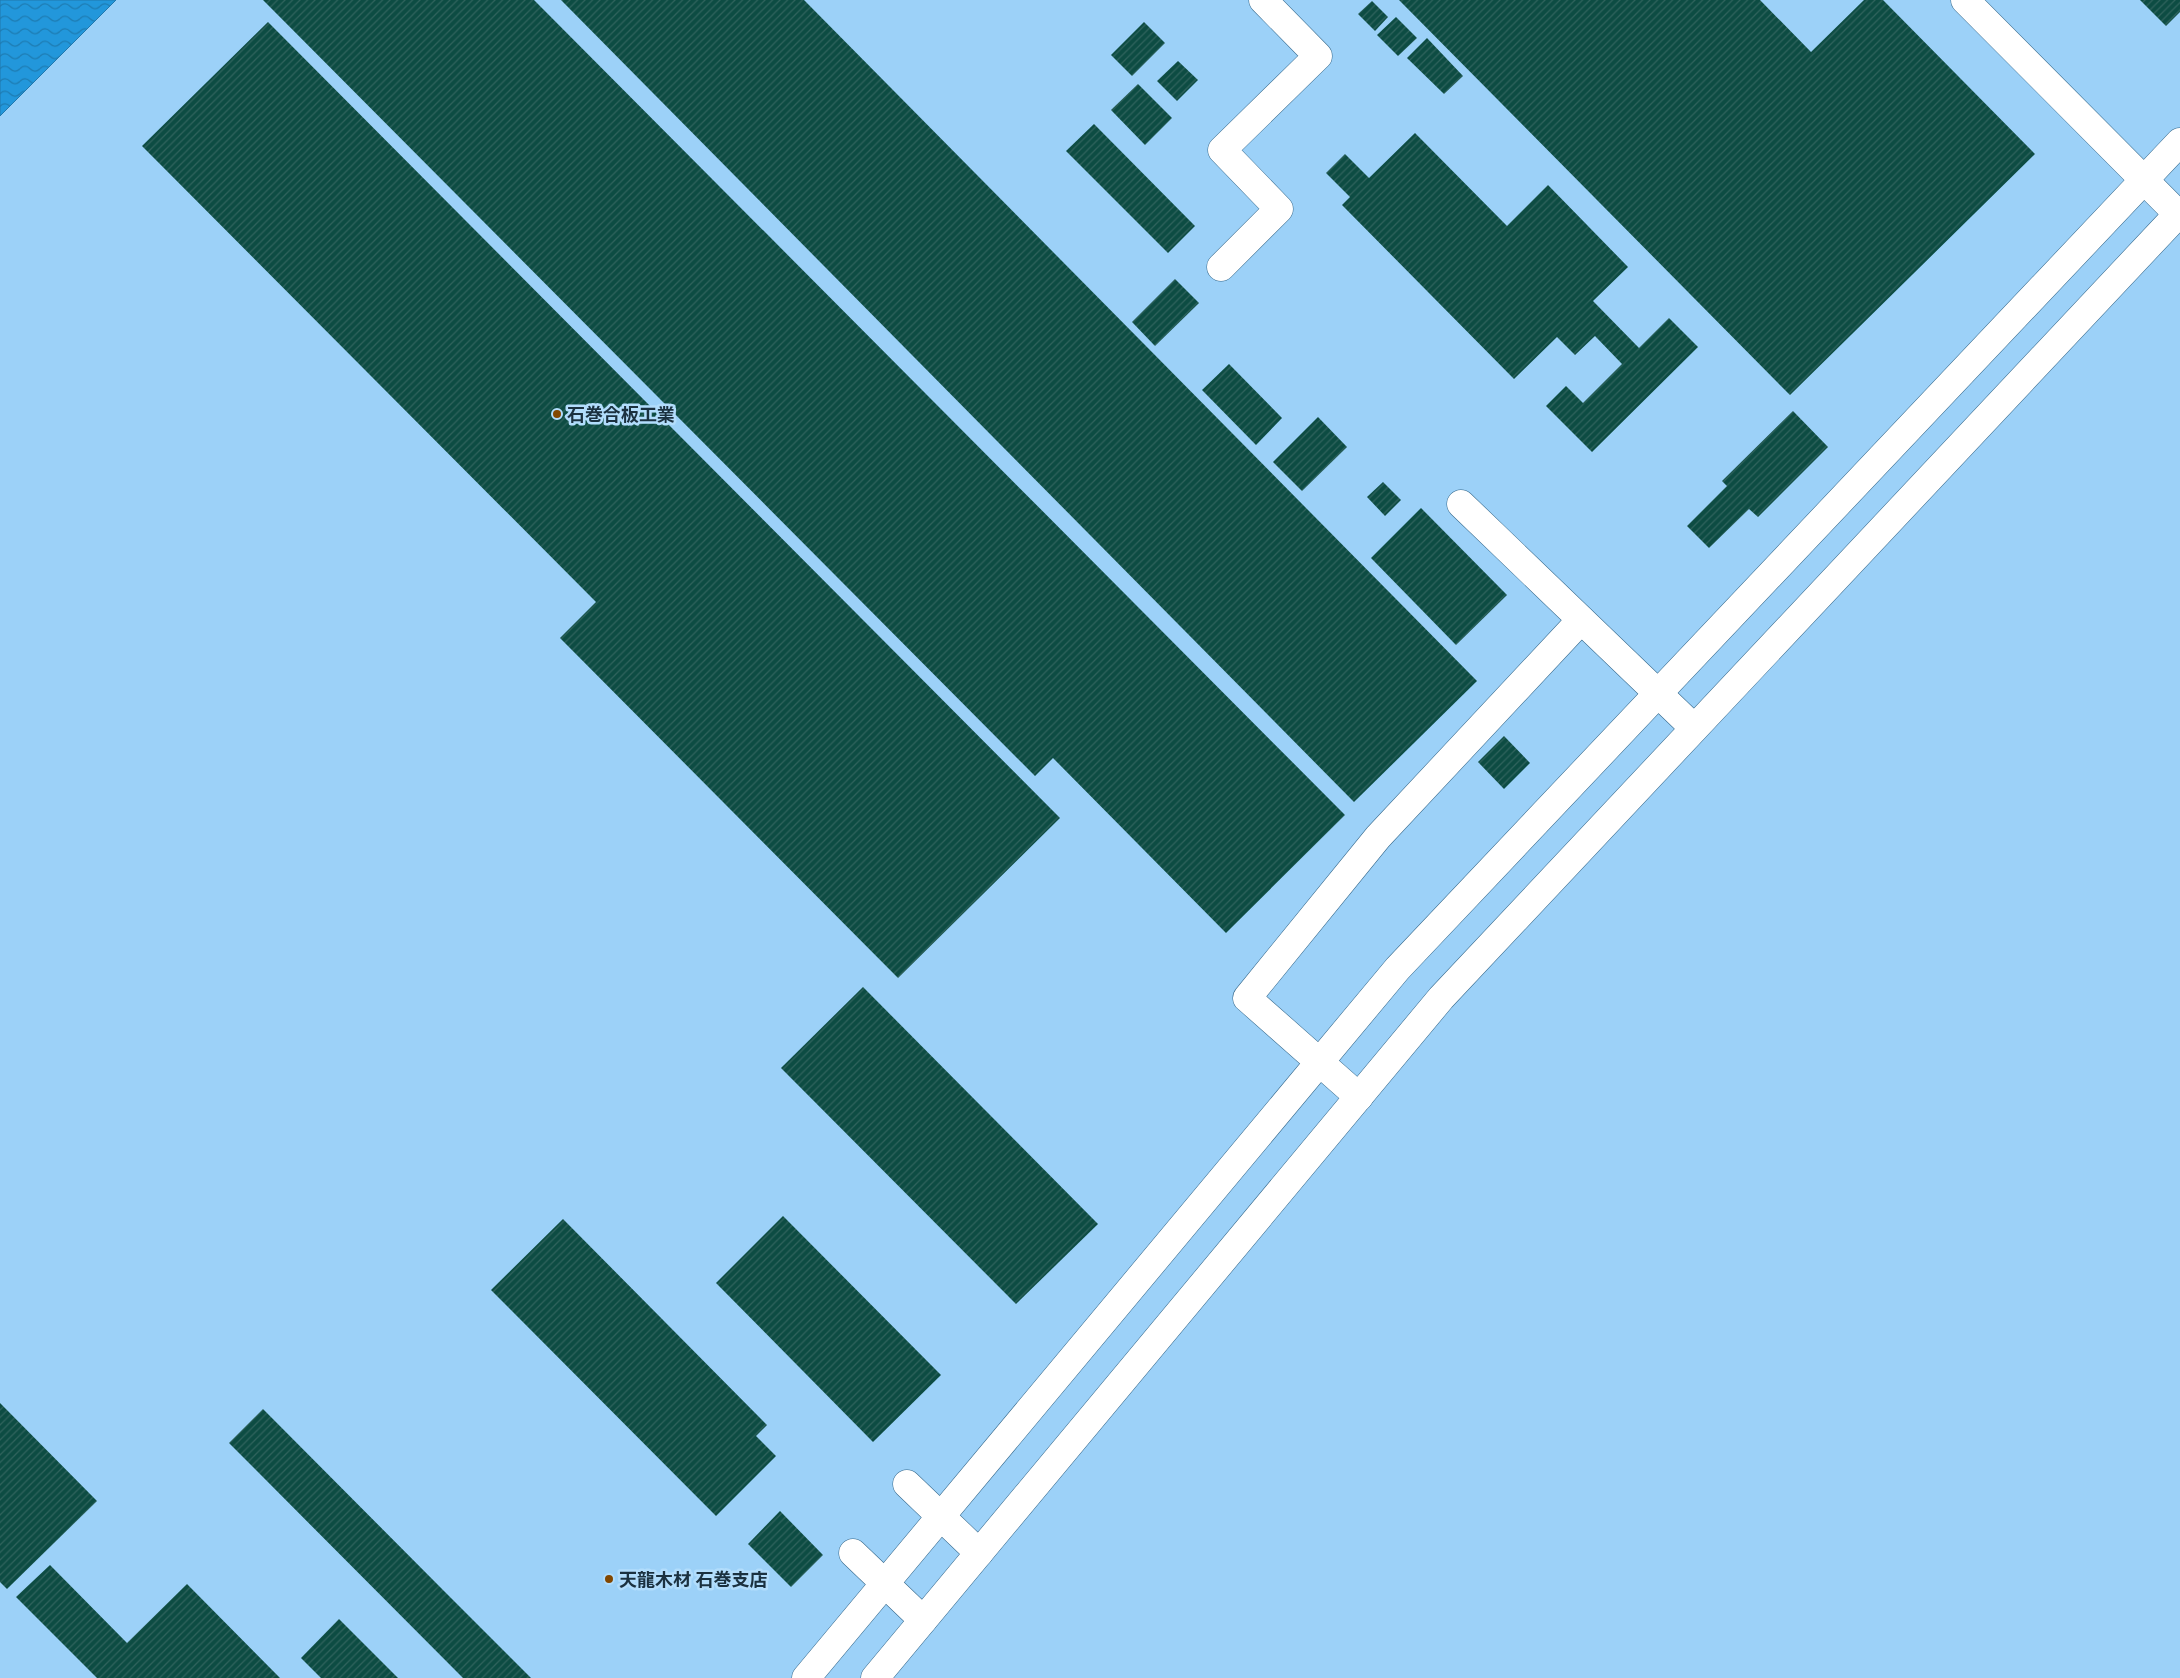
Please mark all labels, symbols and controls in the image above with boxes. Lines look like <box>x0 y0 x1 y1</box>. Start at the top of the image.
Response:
place label: 石巻合板工業 <box>567 403 675 425</box>
marker: 石巻合板工業 <box>551 408 563 420</box>
place label: 天龍木材 石巻支店 <box>619 1568 768 1590</box>
marker: 天龍木材 石巻支店 <box>603 1573 615 1585</box>

